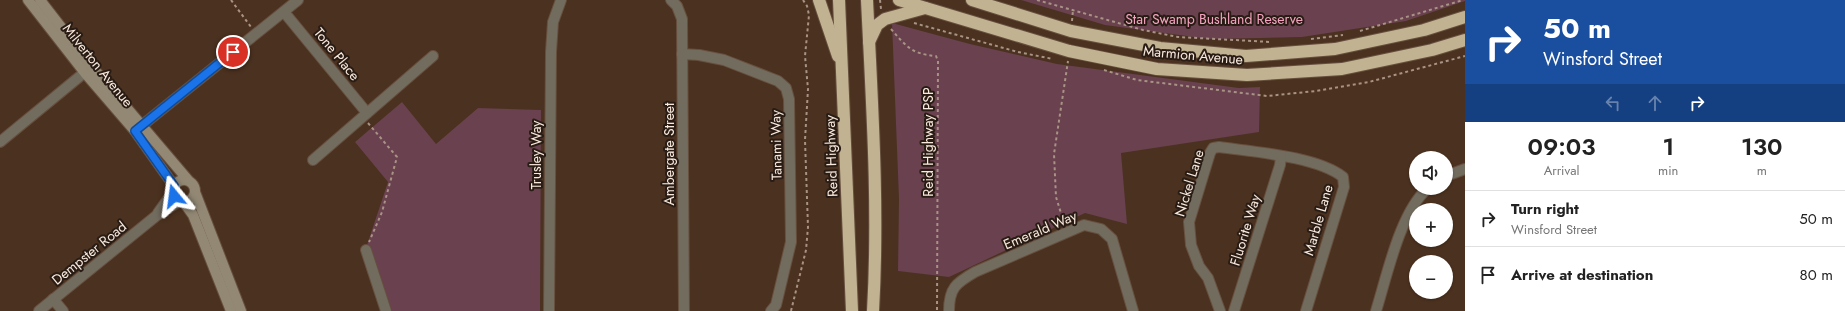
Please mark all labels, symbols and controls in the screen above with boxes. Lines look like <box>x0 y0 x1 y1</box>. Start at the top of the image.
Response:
text: 50 m <box>1543 8 1611 49</box>
park label: Star Swamp Bushland Reserve <box>1125 9 1303 29</box>
icon: right <box>1477 16 1529 68</box>
street label: Milverton Avenue <box>58 19 138 111</box>
street label: Tone Place <box>309 23 365 85</box>
pin <box>216 35 250 69</box>
icon: arrive <box>222 41 244 63</box>
street label: Marmion Avenue <box>1142 41 1244 69</box>
text: Winsford Street <box>1543 46 1662 72</box>
street label: Reid Highway PSP <box>918 87 938 197</box>
icon: left <box>1602 92 1624 114</box>
icon: ahead <box>1644 92 1666 114</box>
icon: right <box>1686 92 1708 114</box>
street label: Ambergate Street <box>659 102 679 205</box>
street label: Tanami Way <box>765 109 787 180</box>
street label: Reid Highway <box>820 114 842 197</box>
street label: Trusley Way <box>526 120 546 190</box>
text: 09:03 <box>1527 129 1596 164</box>
text: 1 <box>1662 129 1674 164</box>
text: 130 <box>1741 129 1782 164</box>
street label: Nickel Lane <box>1169 147 1209 219</box>
map controls <box>1409 151 1453 299</box>
button: sound <box>1409 151 1453 195</box>
text: Arrival <box>1544 161 1579 180</box>
text: min <box>1658 161 1678 180</box>
text: m <box>1757 161 1767 180</box>
position arrow <box>153 175 195 217</box>
street label: Marble Lane <box>1298 182 1338 258</box>
street label: Fluorite Way <box>1225 191 1266 268</box>
text: Turn right <box>1511 198 1579 220</box>
button: + <box>1409 203 1453 247</box>
street label: Emerald Way <box>1000 205 1081 254</box>
icon: right <box>1477 208 1499 230</box>
text: 50 m <box>1799 208 1833 230</box>
street label: Dempster Road <box>47 217 131 289</box>
text: Winsford Street <box>1511 220 1597 239</box>
button: − <box>1409 255 1453 299</box>
icon: arrive <box>1477 264 1499 286</box>
text: Arrive at destination <box>1511 264 1653 286</box>
text: 80 m <box>1800 264 1833 286</box>

